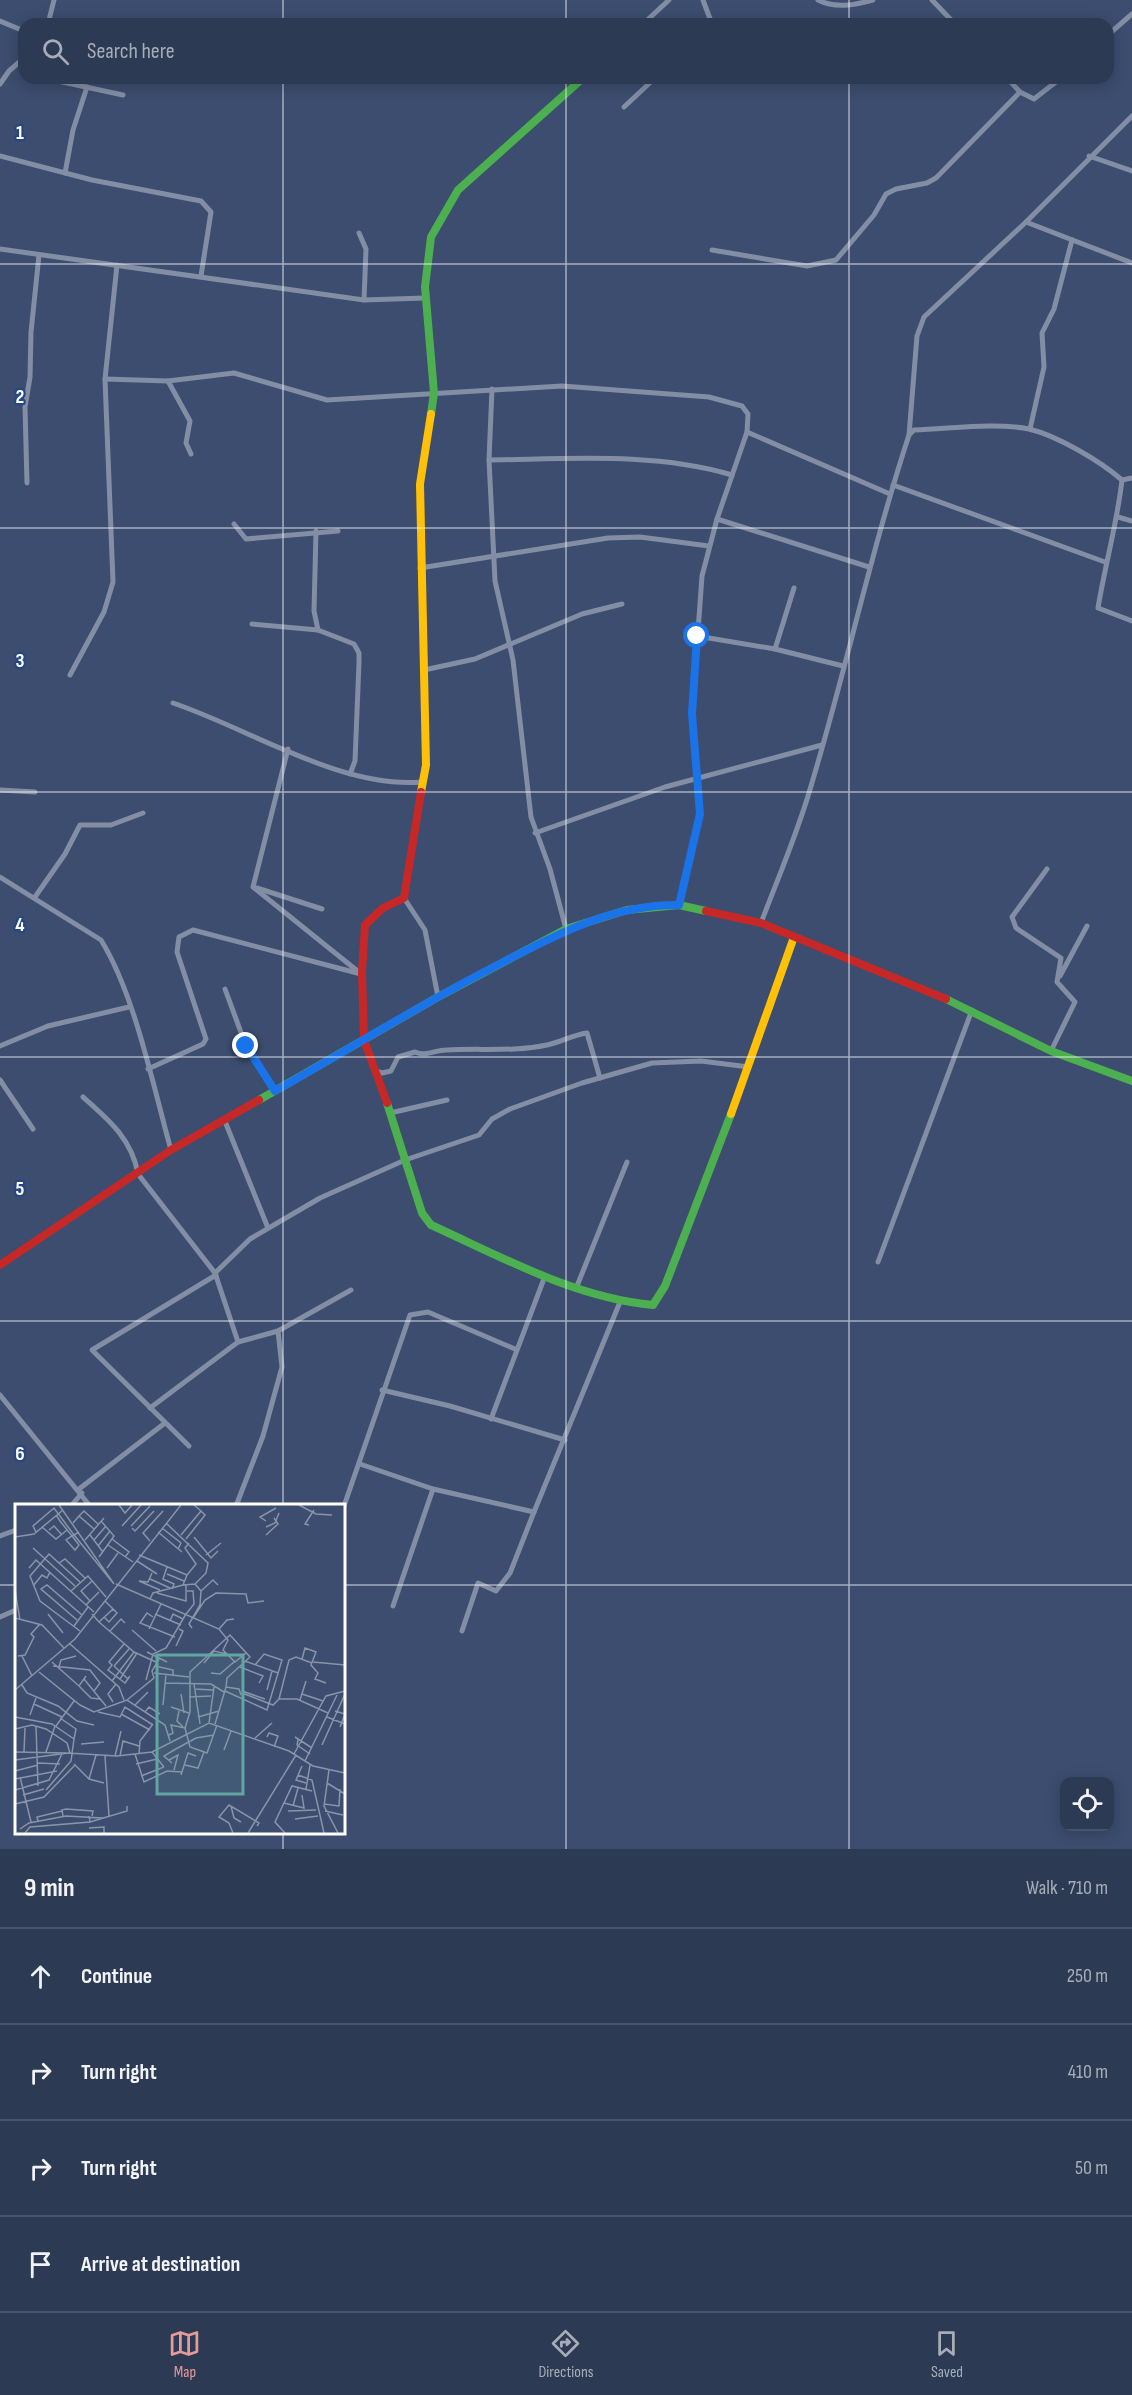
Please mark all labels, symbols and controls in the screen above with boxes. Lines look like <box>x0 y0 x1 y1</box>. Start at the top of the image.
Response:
search box <box>18 18 1114 84</box>
icon: search <box>39 35 72 68</box>
text: Search here <box>87 38 174 65</box>
text: 1 <box>16 121 24 145</box>
text: 2 <box>16 385 24 409</box>
route start <box>683 622 709 648</box>
text: 3 <box>16 649 25 673</box>
text: 4 <box>15 913 25 937</box>
route end <box>232 1032 258 1058</box>
text: 5 <box>16 1177 25 1201</box>
text: 6 <box>15 1442 25 1466</box>
inset map <box>15 1504 345 1834</box>
map controls <box>1060 1777 1114 1831</box>
button: locate <box>1060 1777 1114 1831</box>
text: 9 min <box>24 1873 74 1904</box>
text: Walk · 710 m <box>1026 1876 1108 1900</box>
icon: ahead <box>24 1960 57 1993</box>
text: Continue <box>81 1963 152 1990</box>
text: 250 m <box>1067 1964 1108 1988</box>
icon: right <box>24 2056 57 2089</box>
text: Turn right <box>81 2059 157 2086</box>
text: 410 m <box>1068 2060 1108 2084</box>
icon: right <box>24 2152 57 2185</box>
text: Turn right <box>81 2155 157 2182</box>
text: 50 m <box>1075 2156 1108 2180</box>
icon: arrive <box>24 2248 57 2281</box>
text: Arrive at destination <box>81 2251 240 2278</box>
tab: Map <box>168 2327 201 2382</box>
tab: Directions <box>538 2327 593 2382</box>
tab: Saved <box>930 2327 963 2382</box>

